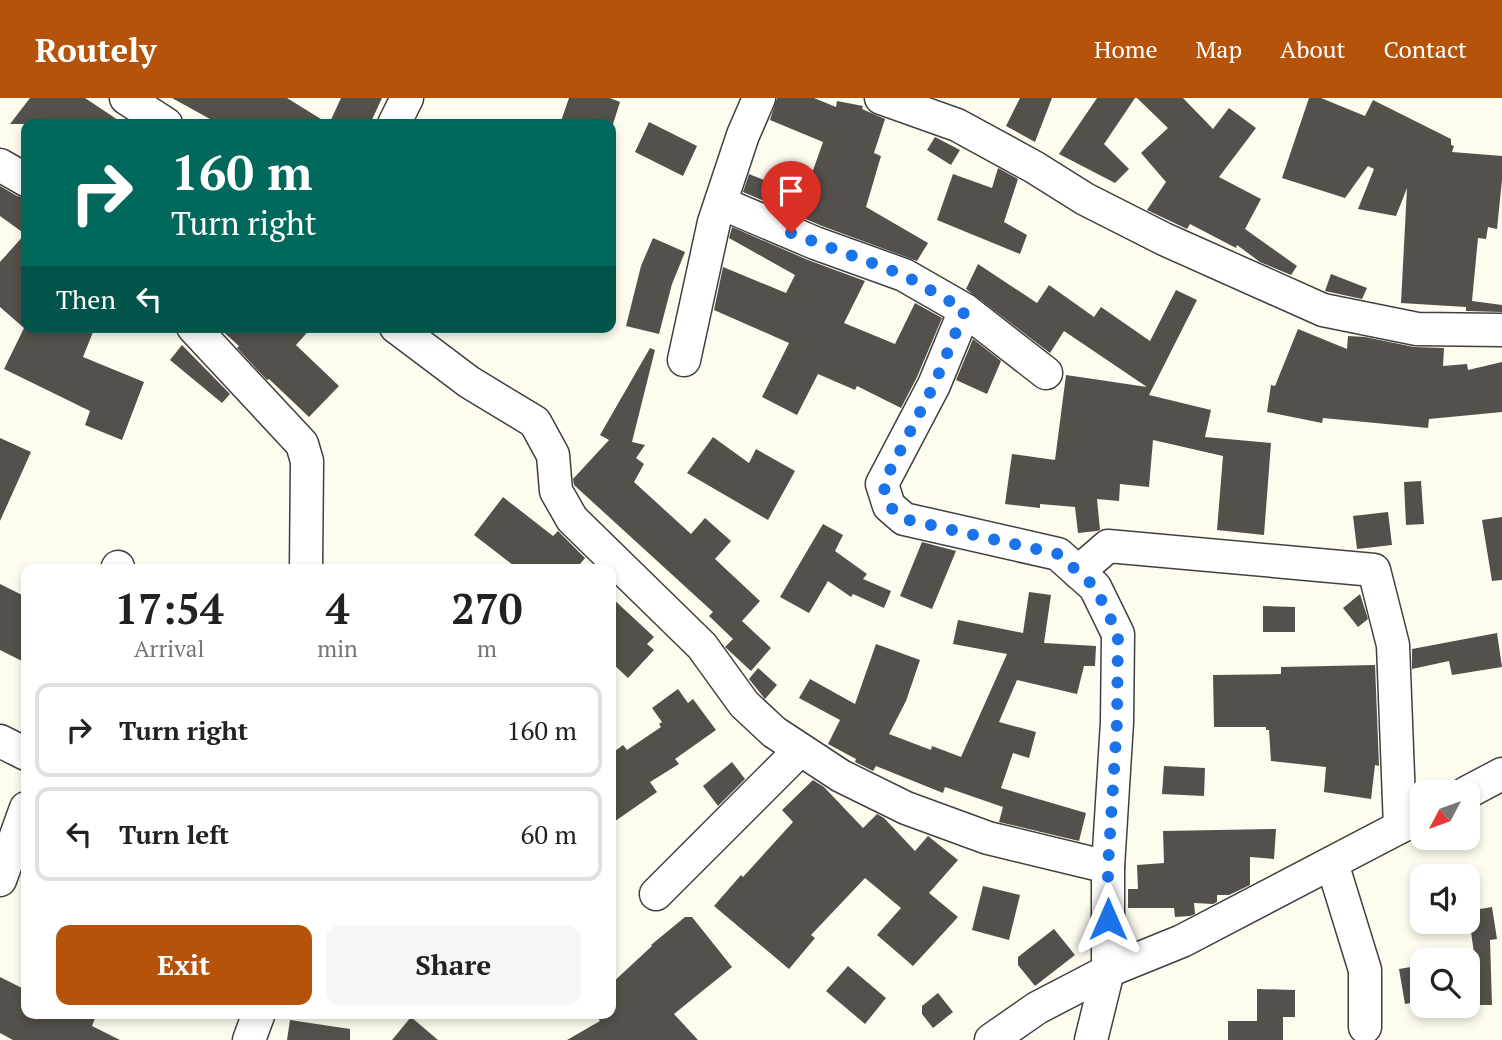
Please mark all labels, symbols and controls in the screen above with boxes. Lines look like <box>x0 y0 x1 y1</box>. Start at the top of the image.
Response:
text: Routely <box>35 28 157 71</box>
text: Home <box>1094 33 1158 65</box>
text: Map <box>1196 33 1242 65</box>
text: About <box>1280 33 1346 65</box>
text: Contact <box>1384 33 1467 65</box>
text: 160 m <box>171 139 313 204</box>
icon: right <box>56 147 147 238</box>
pin <box>761 161 821 233</box>
icon: arrive <box>772 172 810 210</box>
text: Turn right <box>171 202 317 244</box>
icon: left <box>130 280 168 318</box>
text: Then <box>56 282 116 316</box>
text: 17:54 <box>115 580 224 636</box>
text: 4 <box>326 580 349 636</box>
text: 270 <box>451 580 522 636</box>
text: Arrival <box>134 633 204 664</box>
text: min <box>317 633 358 664</box>
text: m <box>477 633 497 664</box>
icon: right <box>60 711 98 749</box>
text: Turn right <box>119 713 248 747</box>
text: 160 m <box>507 713 577 747</box>
north arrow <box>1410 780 1480 850</box>
map controls <box>1410 780 1480 1018</box>
icon: left <box>60 815 98 853</box>
text: Turn left <box>119 817 229 851</box>
text: 60 m <box>521 817 577 851</box>
button: sound <box>1410 864 1480 934</box>
position arrow <box>1071 882 1145 956</box>
button: Exit <box>56 925 312 1005</box>
button: Share <box>326 925 581 1005</box>
button: search <box>1410 948 1480 1018</box>

